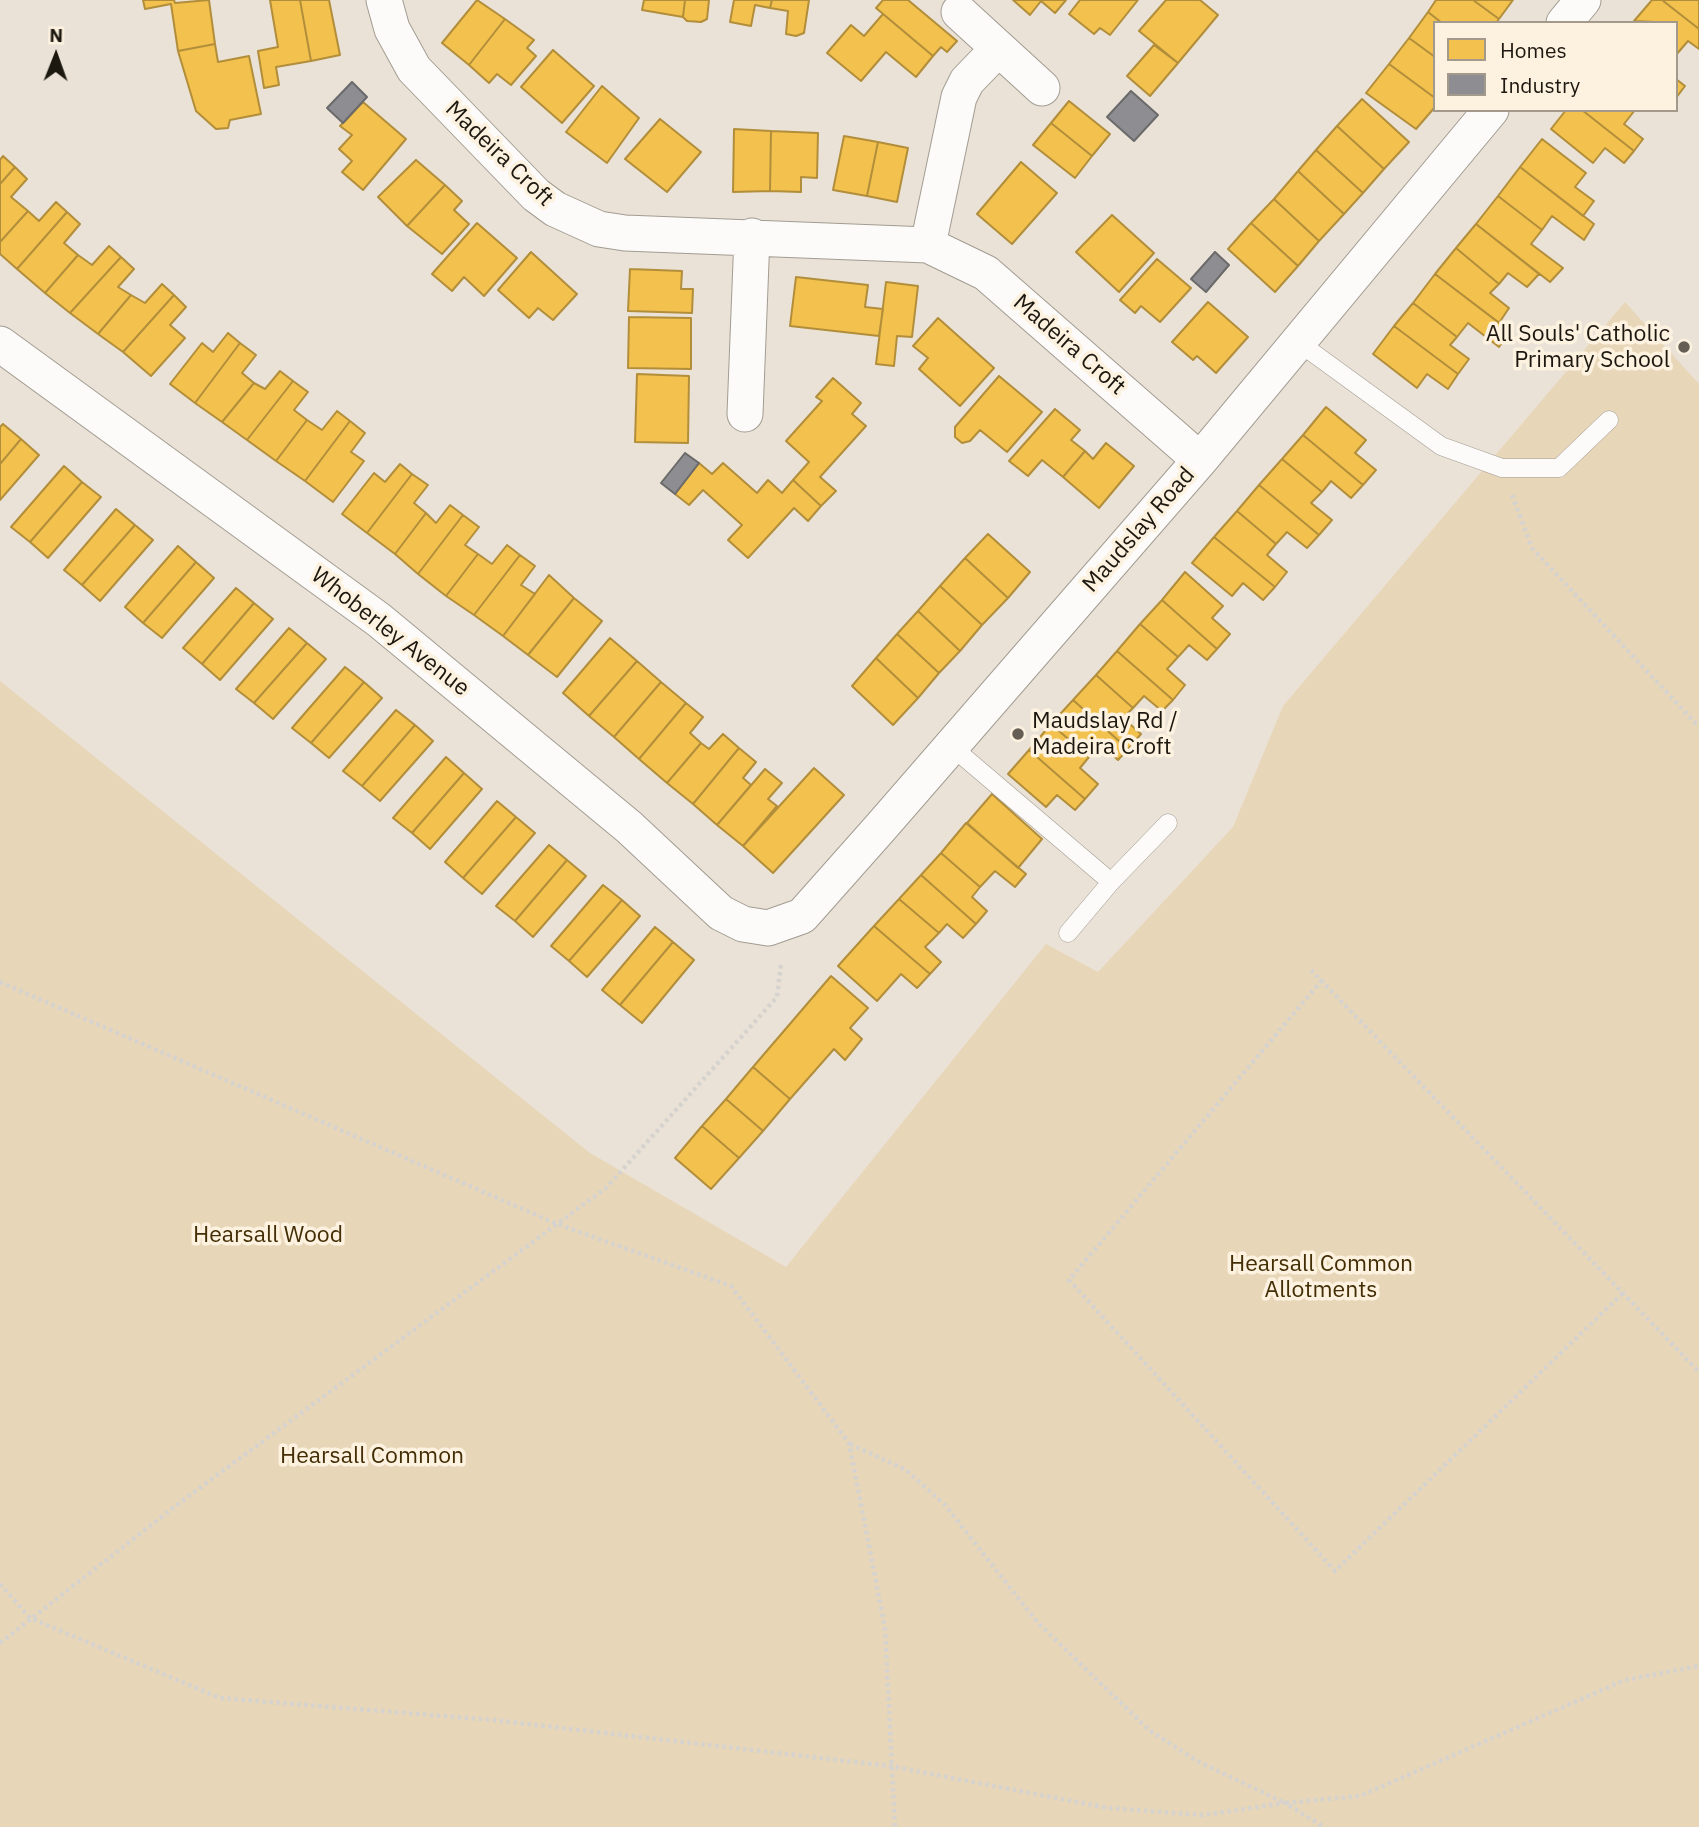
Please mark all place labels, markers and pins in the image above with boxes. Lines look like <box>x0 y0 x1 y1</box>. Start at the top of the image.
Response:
place label: All Souls' Catholic Primary School <box>1486 320 1670 374</box>
marker: All Souls' Catholic Primary School <box>1676 339 1692 355</box>
place label: Maudslay Rd / Madeira Croft <box>1032 707 1178 761</box>
marker: Maudslay Rd / Madeira Croft <box>1010 726 1026 742</box>

